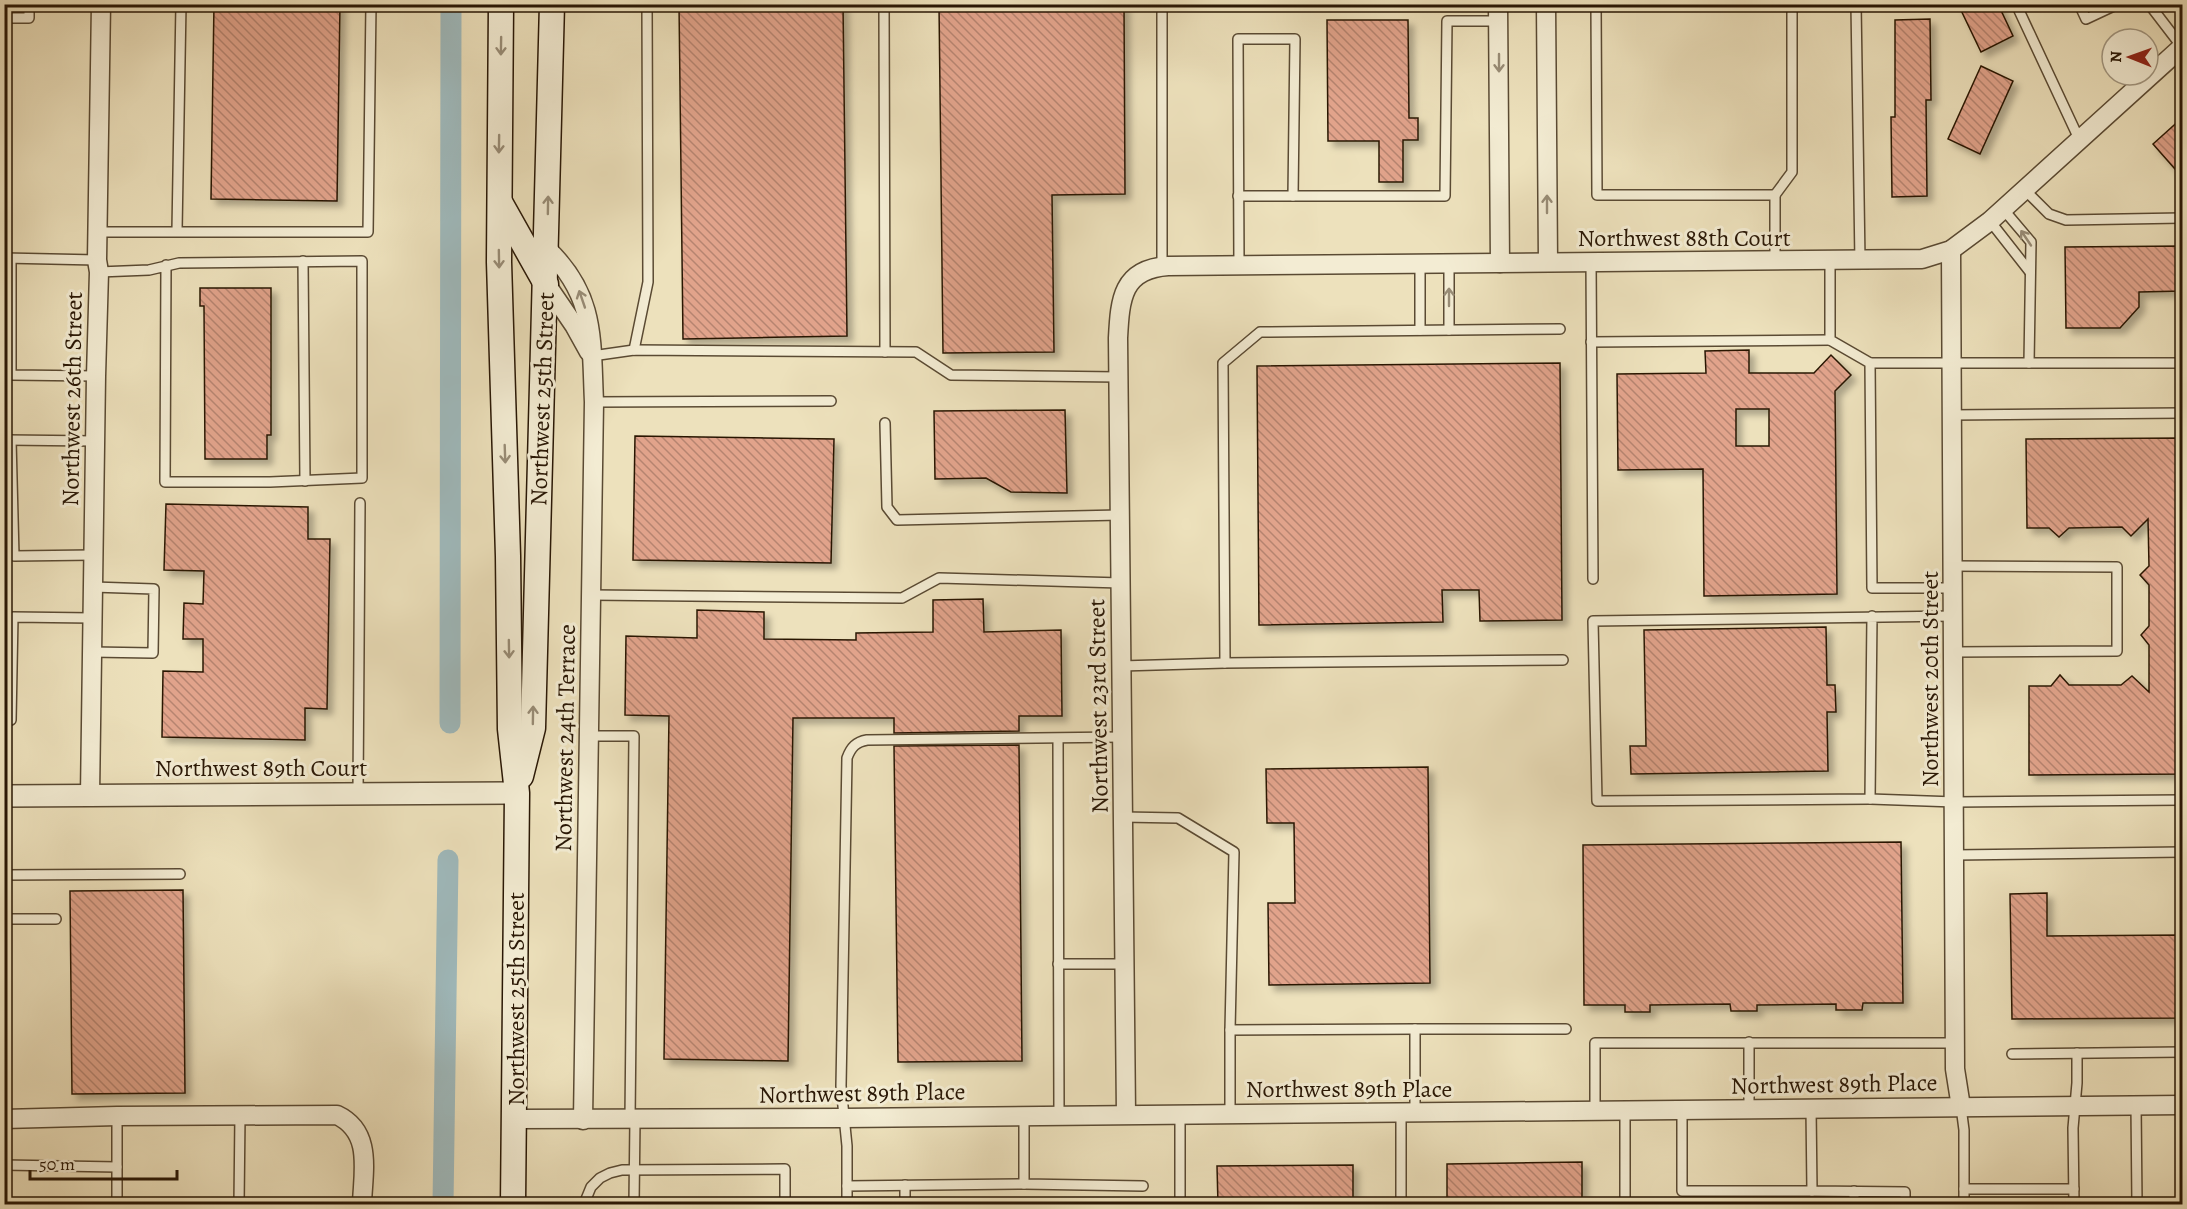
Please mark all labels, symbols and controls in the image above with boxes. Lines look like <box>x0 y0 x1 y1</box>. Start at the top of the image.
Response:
north arrow <box>2100 27 2160 87</box>
one-way arrow <box>495 35 506 55</box>
text: N <box>2105 50 2127 63</box>
one-way arrow <box>1493 52 1505 72</box>
one-way arrow <box>493 133 505 153</box>
one-way arrow <box>1541 194 1553 214</box>
one-way arrow <box>542 196 554 216</box>
street label: Northwest 88th Court <box>1577 222 1791 254</box>
one-way arrow <box>2019 229 2032 246</box>
one-way arrow <box>493 248 505 268</box>
one-way arrow <box>1443 287 1455 307</box>
one-way arrow <box>576 290 587 309</box>
street label: Northwest 26th Street <box>54 291 90 507</box>
street label: Northwest 25th Street <box>522 291 562 507</box>
one-way arrow <box>499 443 510 463</box>
street label: Northwest 20th Street <box>1914 571 1946 787</box>
street label: Northwest 23rd Street <box>1080 598 1116 814</box>
street label: Northwest 24th Terrace <box>547 624 583 852</box>
one-way arrow <box>503 638 515 658</box>
one-way arrow <box>527 705 539 725</box>
street label: Northwest 89th Court <box>155 752 367 784</box>
street label: Northwest 25th Street <box>500 892 532 1106</box>
street label: Northwest 89th Place <box>1730 1066 1938 1102</box>
street label: Northwest 89th Place <box>1246 1073 1452 1105</box>
street label: Northwest 89th Place <box>758 1075 966 1111</box>
scale bar <box>30 1143 177 1181</box>
text: 50 m <box>39 1152 75 1176</box>

